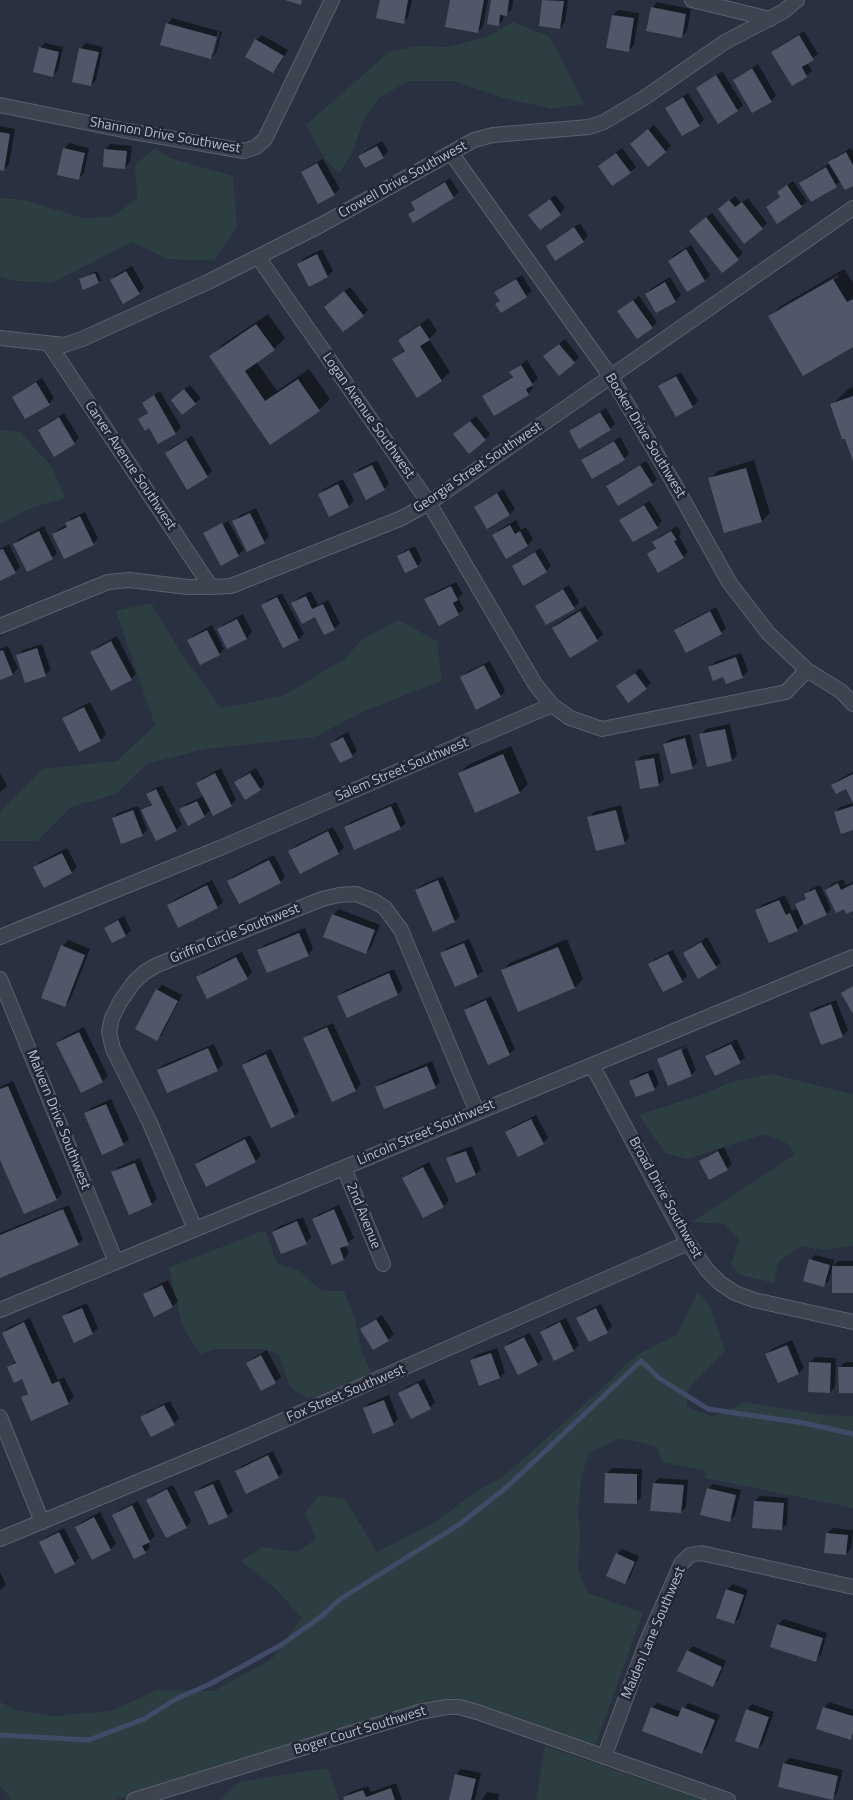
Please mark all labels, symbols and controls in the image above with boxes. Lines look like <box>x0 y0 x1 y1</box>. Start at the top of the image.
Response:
street label: Shannon Drive Southwest <box>88 114 242 158</box>
street label: Crowell Drive Southwest <box>336 138 470 222</box>
street label: Logan Avenue Southwest <box>318 350 418 482</box>
street label: Booker Drive Southwest <box>601 371 689 501</box>
street label: Carver Avenue Southwest <box>81 398 179 534</box>
street label: Georgia Street Southwest <box>411 419 545 517</box>
street label: Salem Street Southwest <box>333 734 471 806</box>
street label: Griffin Circle Southwest <box>168 900 302 968</box>
street label: Malvern Drive Southwest <box>22 1048 94 1192</box>
street label: Lincoln Street Southwest <box>355 1096 497 1170</box>
street label: Broad Drive Southwest <box>625 1135 705 1261</box>
street label: 2nd Avenue <box>342 1181 384 1251</box>
street label: Fox Street Southwest <box>284 1361 408 1427</box>
street label: Maiden Lane Southwest <box>618 1564 690 1702</box>
street label: Boger Court Southwest <box>292 1703 428 1759</box>

